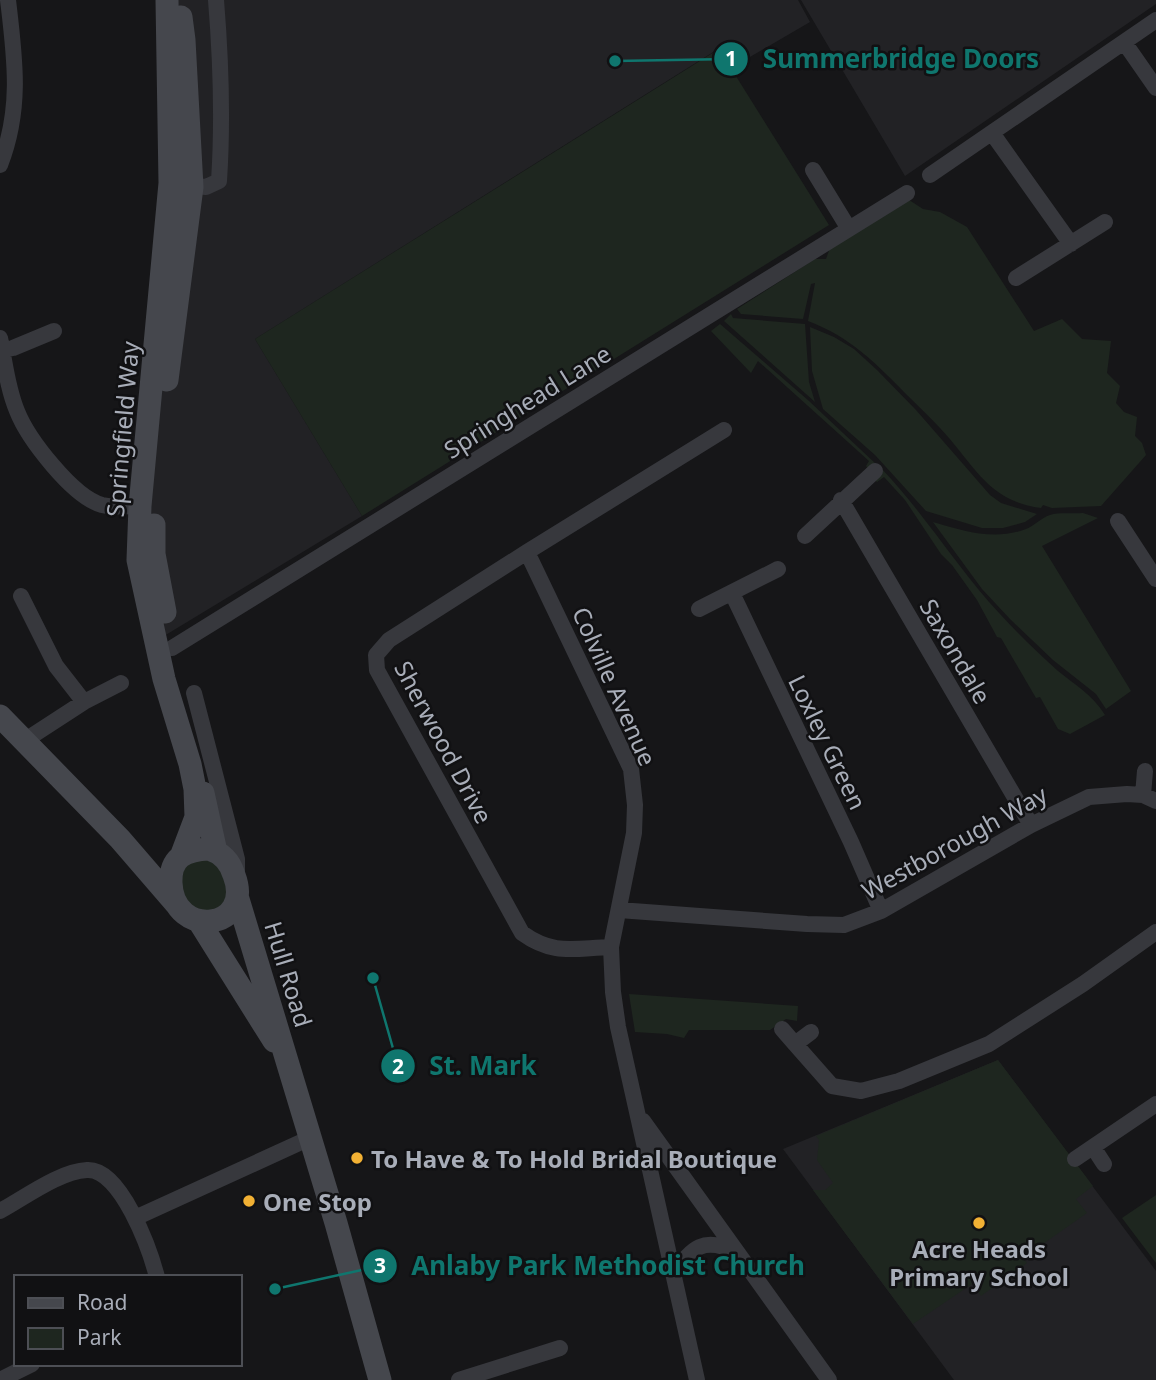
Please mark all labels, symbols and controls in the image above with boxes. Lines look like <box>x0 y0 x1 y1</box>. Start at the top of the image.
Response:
callout: Summerbridge Doors <box>714 35 1053 82</box>
text: Summerbridge Doors <box>763 40 1039 76</box>
text: 1 <box>725 44 737 72</box>
street label: Springhead Lane <box>437 336 617 466</box>
street label: Springfield Way <box>98 339 146 518</box>
street label: Saxondale <box>913 592 999 710</box>
street label: Colville Avenue <box>565 601 665 771</box>
street label: Sherwood Drive <box>387 655 501 829</box>
street label: Loxley Green <box>781 669 875 815</box>
street label: Westborough Way <box>855 777 1053 907</box>
street label: Hull Road <box>257 917 321 1031</box>
callout: St. Mark <box>380 1043 551 1090</box>
text: St. Mark <box>429 1047 538 1083</box>
text: 2 <box>392 1052 404 1080</box>
place label: To Have & To Hold Bridal Boutique <box>371 1142 777 1175</box>
marker: To Have & To Hold Bridal Boutique <box>349 1150 365 1166</box>
place label: One Stop <box>263 1185 372 1218</box>
marker: One Stop <box>241 1193 257 1209</box>
marker: Acre Heads Primary School <box>971 1215 987 1231</box>
place label: Acre Heads Primary School <box>889 1232 1069 1293</box>
callout: Anlaby Park Methodist Church <box>363 1242 819 1289</box>
text: Anlaby Park Methodist Church <box>411 1247 805 1283</box>
text: 3 <box>374 1251 386 1279</box>
legend <box>14 1275 242 1366</box>
text: Road <box>77 1288 127 1316</box>
text: Park <box>77 1323 122 1351</box>

